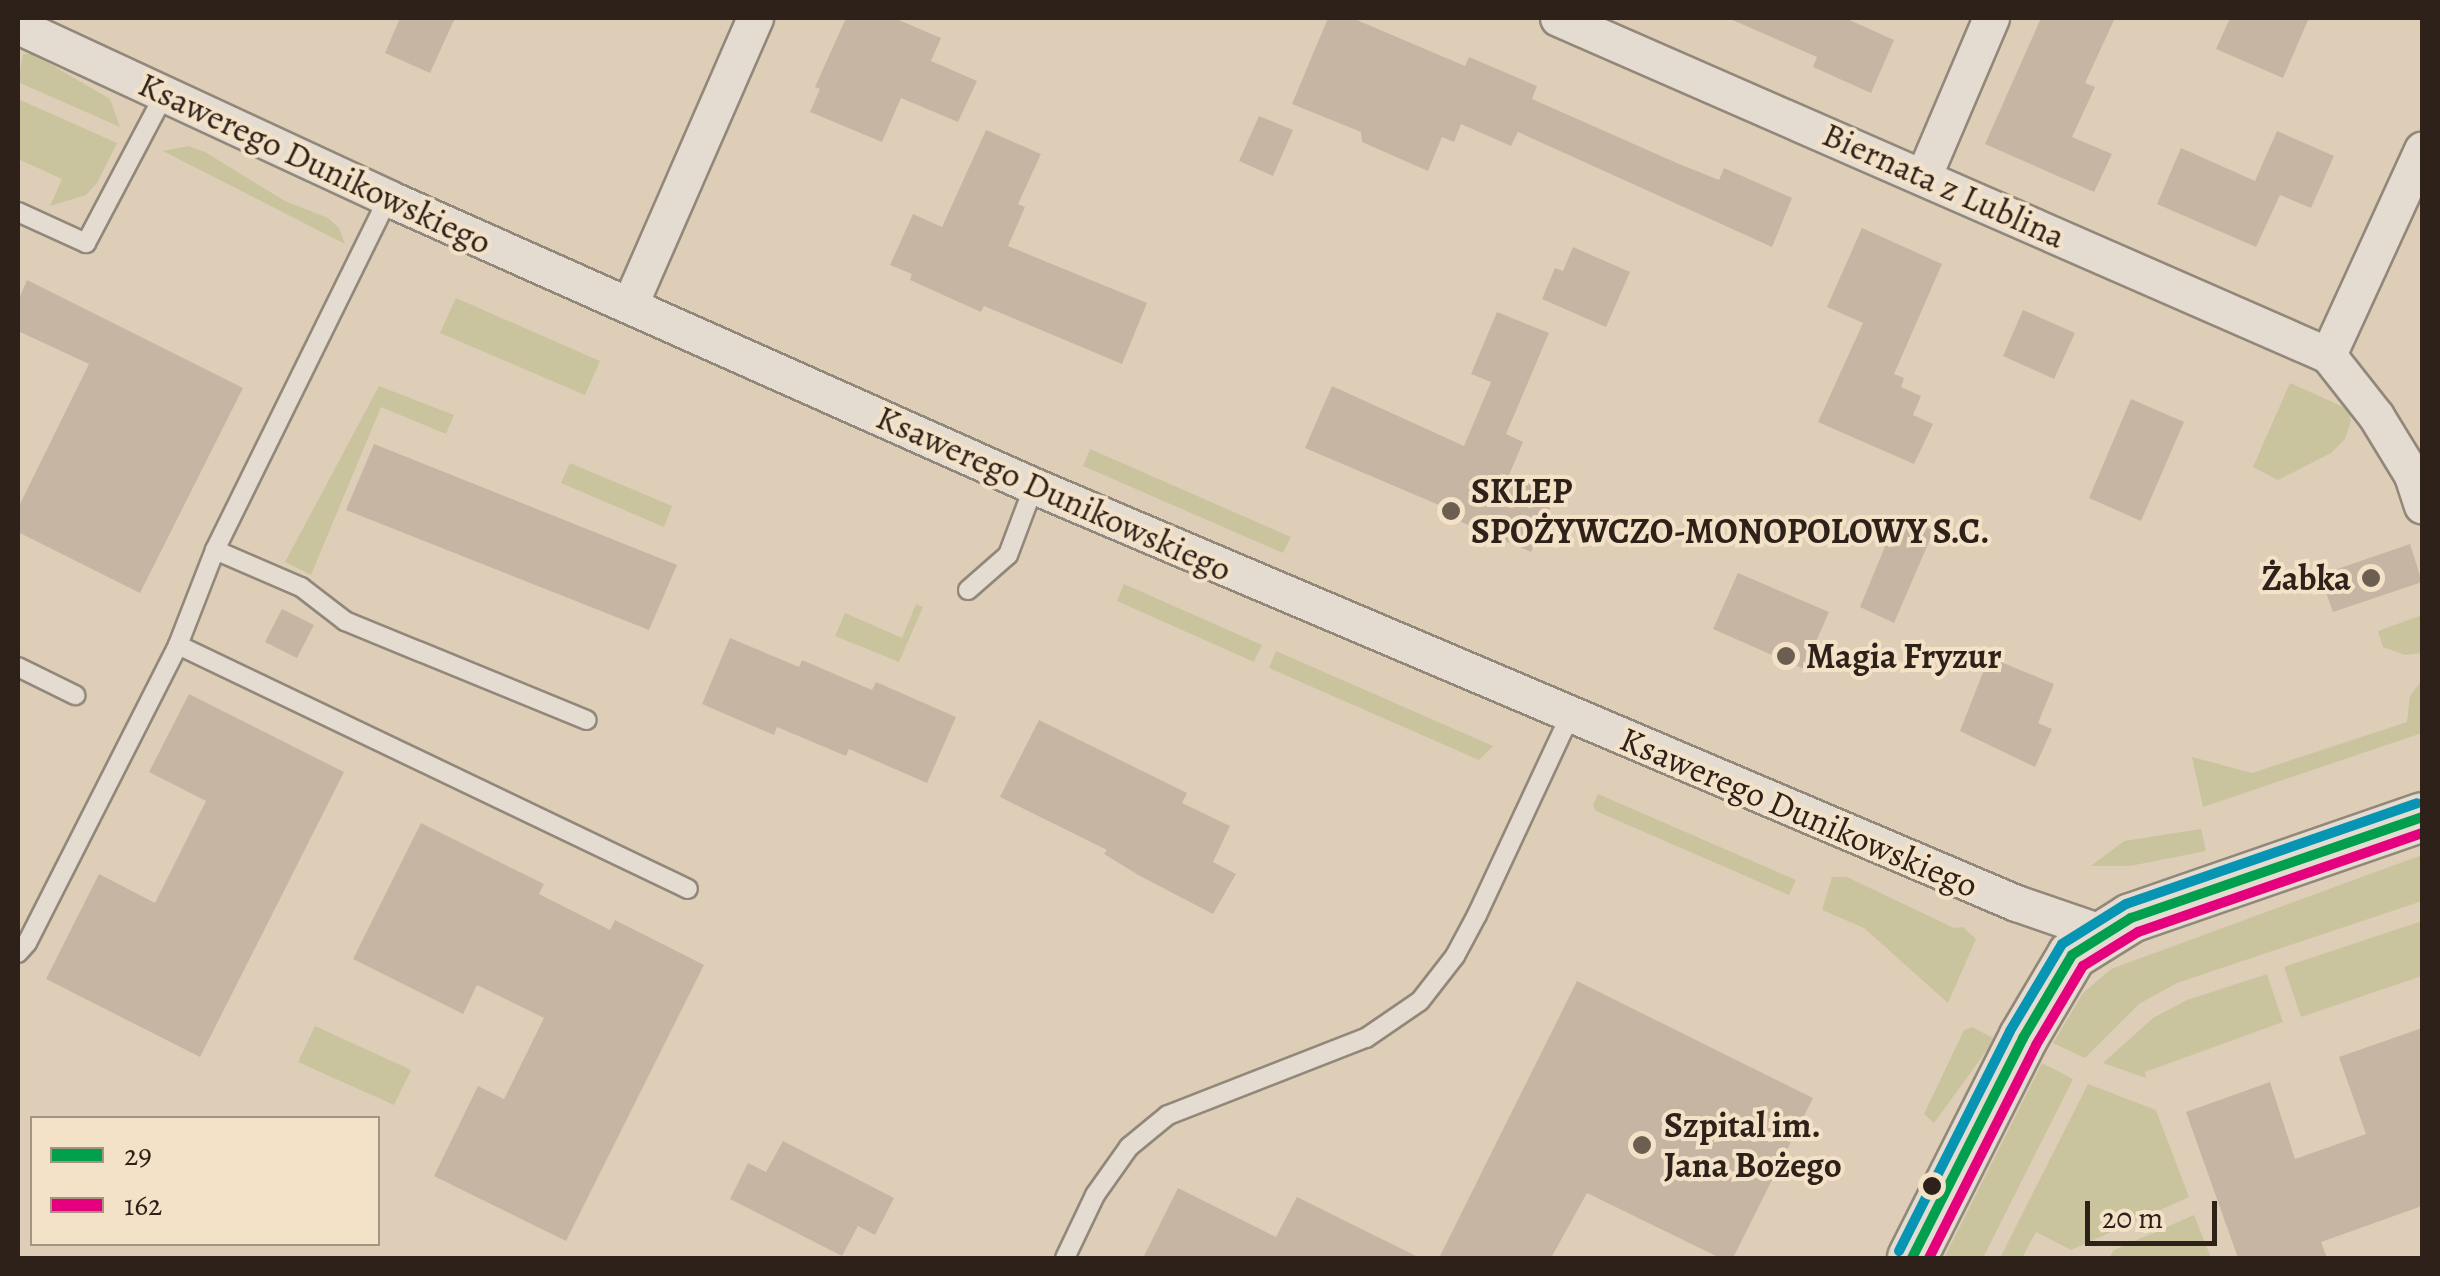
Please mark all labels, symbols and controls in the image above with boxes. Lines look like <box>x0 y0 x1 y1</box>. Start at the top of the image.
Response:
street label: Ksawerego Dunikowskiego <box>132 63 498 263</box>
street label: Biernata z Lublina <box>1816 113 2072 257</box>
street label: Ksawerego Dunikowskiego <box>870 396 1238 590</box>
place label: SKLEP SPOŻYWCZO-MONOPOLOWY S.C. <box>1471 470 1990 552</box>
marker: SKLEP SPOŻYWCZO-MONOPOLOWY S.C. <box>1440 500 1462 522</box>
place label: Żabka <box>2261 557 2351 599</box>
marker: Żabka <box>2360 567 2382 589</box>
place label: Magia Fryzur <box>1806 635 2002 677</box>
marker: Magia Fryzur <box>1775 645 1797 667</box>
street label: Ksawerego Dunikowskiego <box>1614 718 1984 906</box>
place label: Szpital im. Jana Bożego <box>1664 1104 1842 1186</box>
legend <box>30 1116 380 1246</box>
marker: Szpital im. Jana Bożego <box>1629 1132 1655 1158</box>
text: 29 <box>124 1135 152 1175</box>
unlabelled marker <box>1922 1176 1942 1196</box>
scale bar <box>2090 1181 2222 1243</box>
text: 162 <box>124 1185 162 1225</box>
text: 20 m <box>2102 1198 2163 1238</box>

